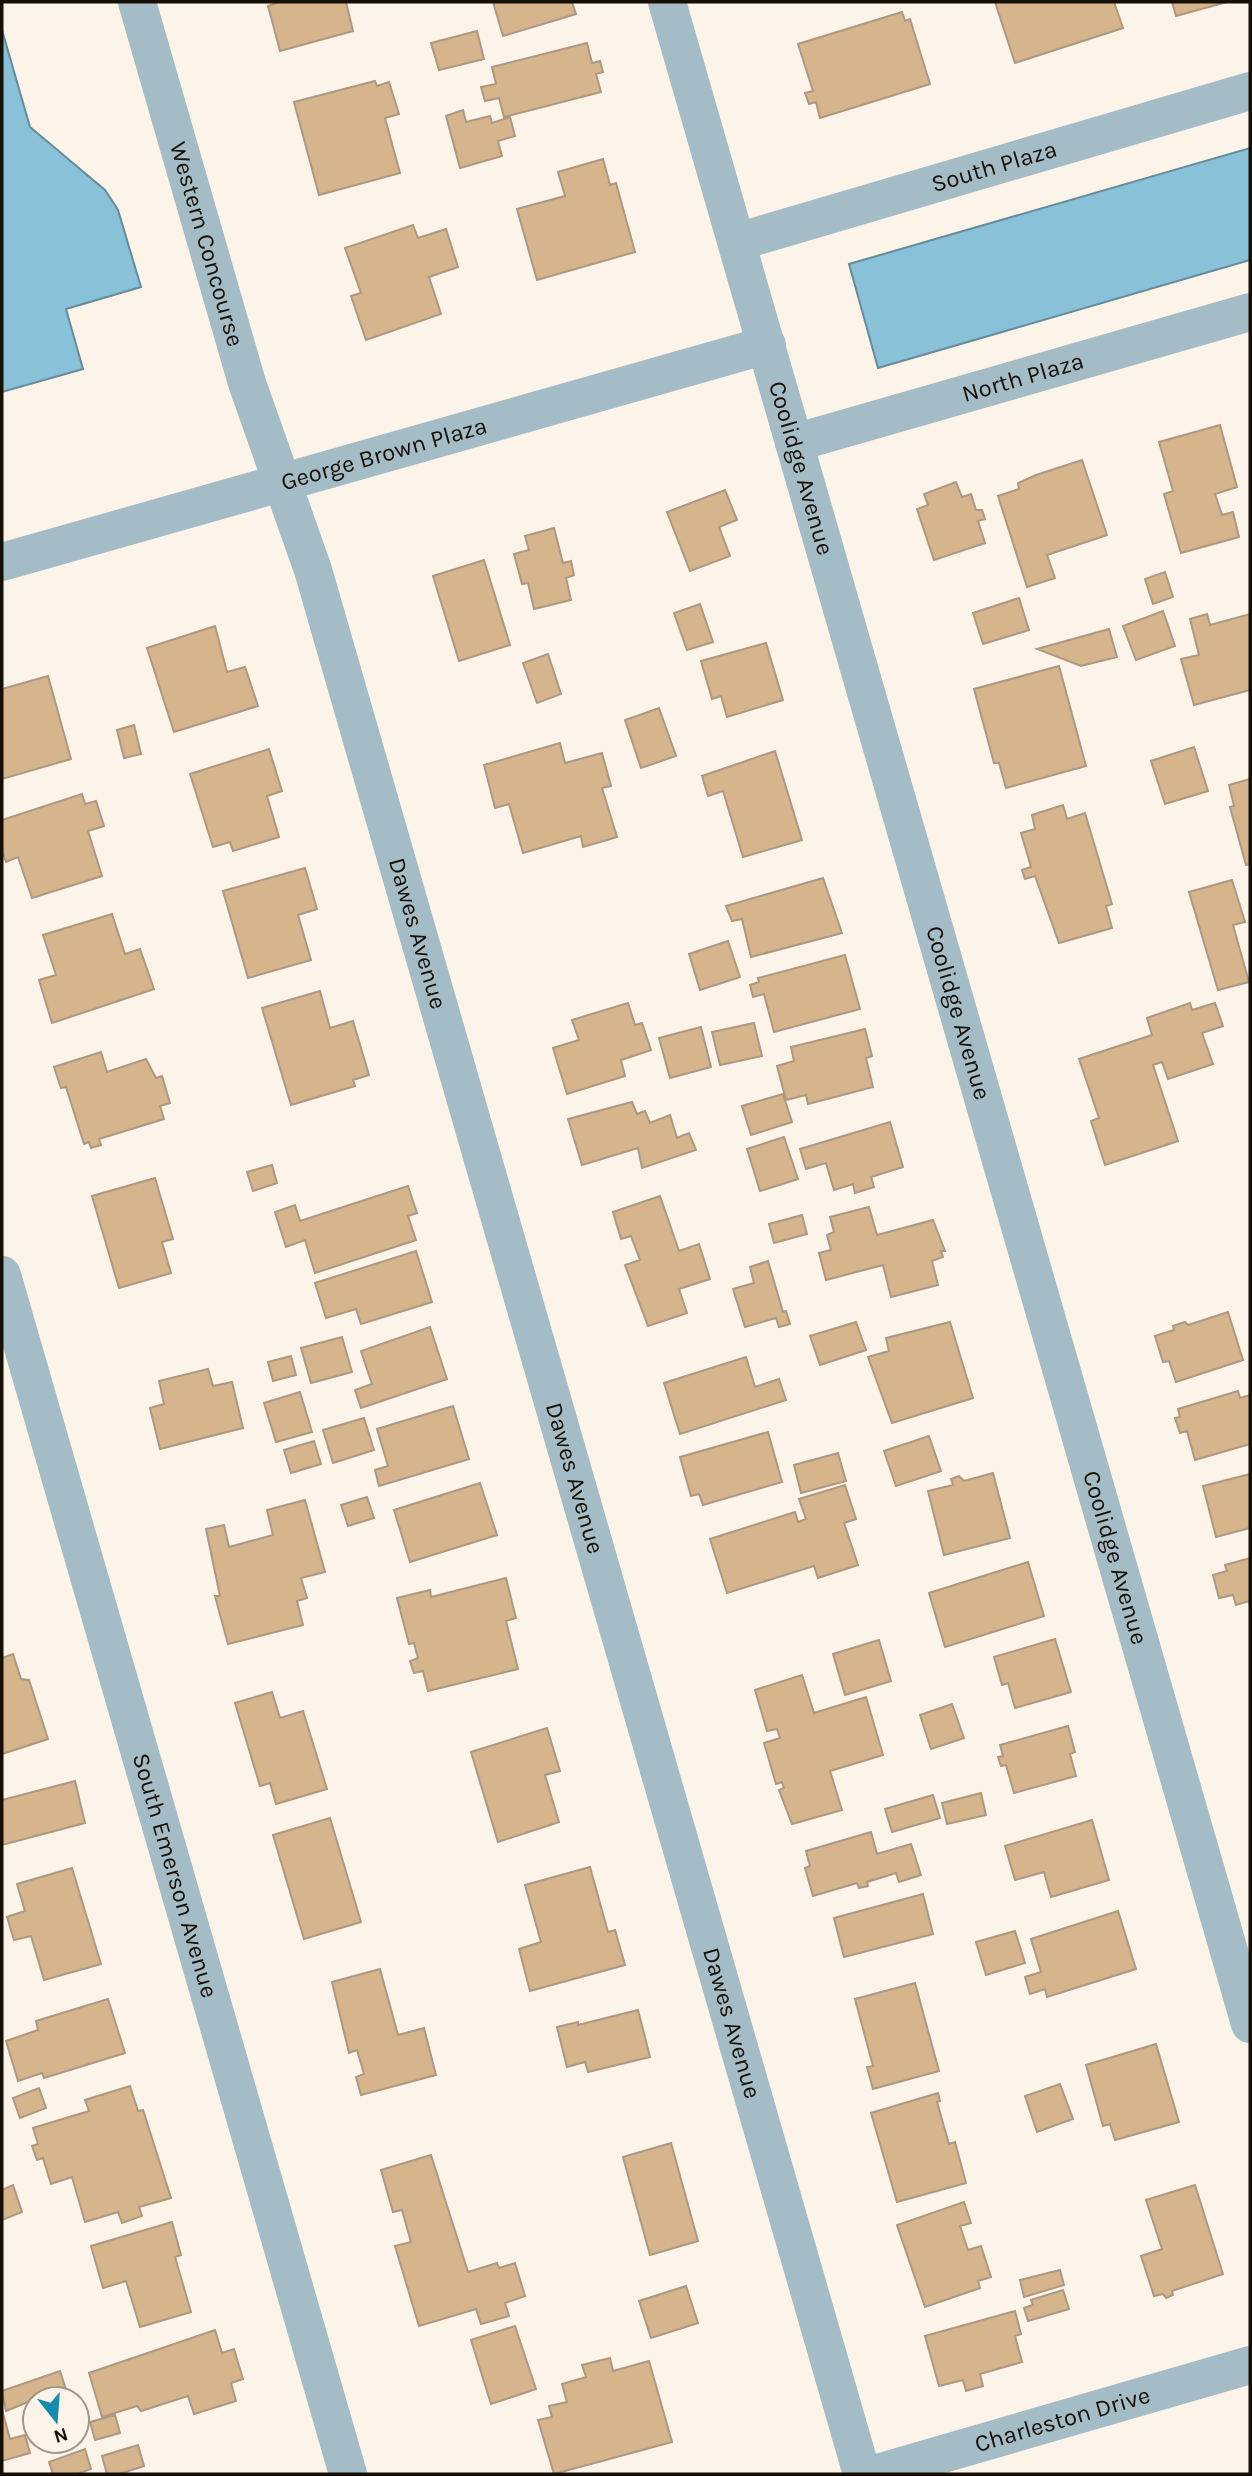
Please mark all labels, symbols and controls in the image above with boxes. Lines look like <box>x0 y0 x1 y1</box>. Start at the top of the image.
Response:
street label: South Plaza <box>928 135 1060 198</box>
street label: Western Concourse <box>164 138 250 350</box>
street label: North Plaza <box>959 347 1087 408</box>
street label: Coolidge Avenue <box>763 378 840 558</box>
street label: George Brown Plaza <box>278 411 490 496</box>
street label: Dawes Avenue <box>383 854 453 1012</box>
street label: Coolidge Avenue <box>920 923 997 1103</box>
street label: Dawes Avenue <box>540 1399 610 1557</box>
street label: Coolidge Avenue <box>1077 1467 1154 1648</box>
street label: South Emerson Avenue <box>127 1750 224 2001</box>
street label: Dawes Avenue <box>697 1944 767 2102</box>
street label: Charleston Drive <box>971 2381 1153 2458</box>
north arrow <box>21 2385 91 2455</box>
text: N <box>51 2423 70 2448</box>

